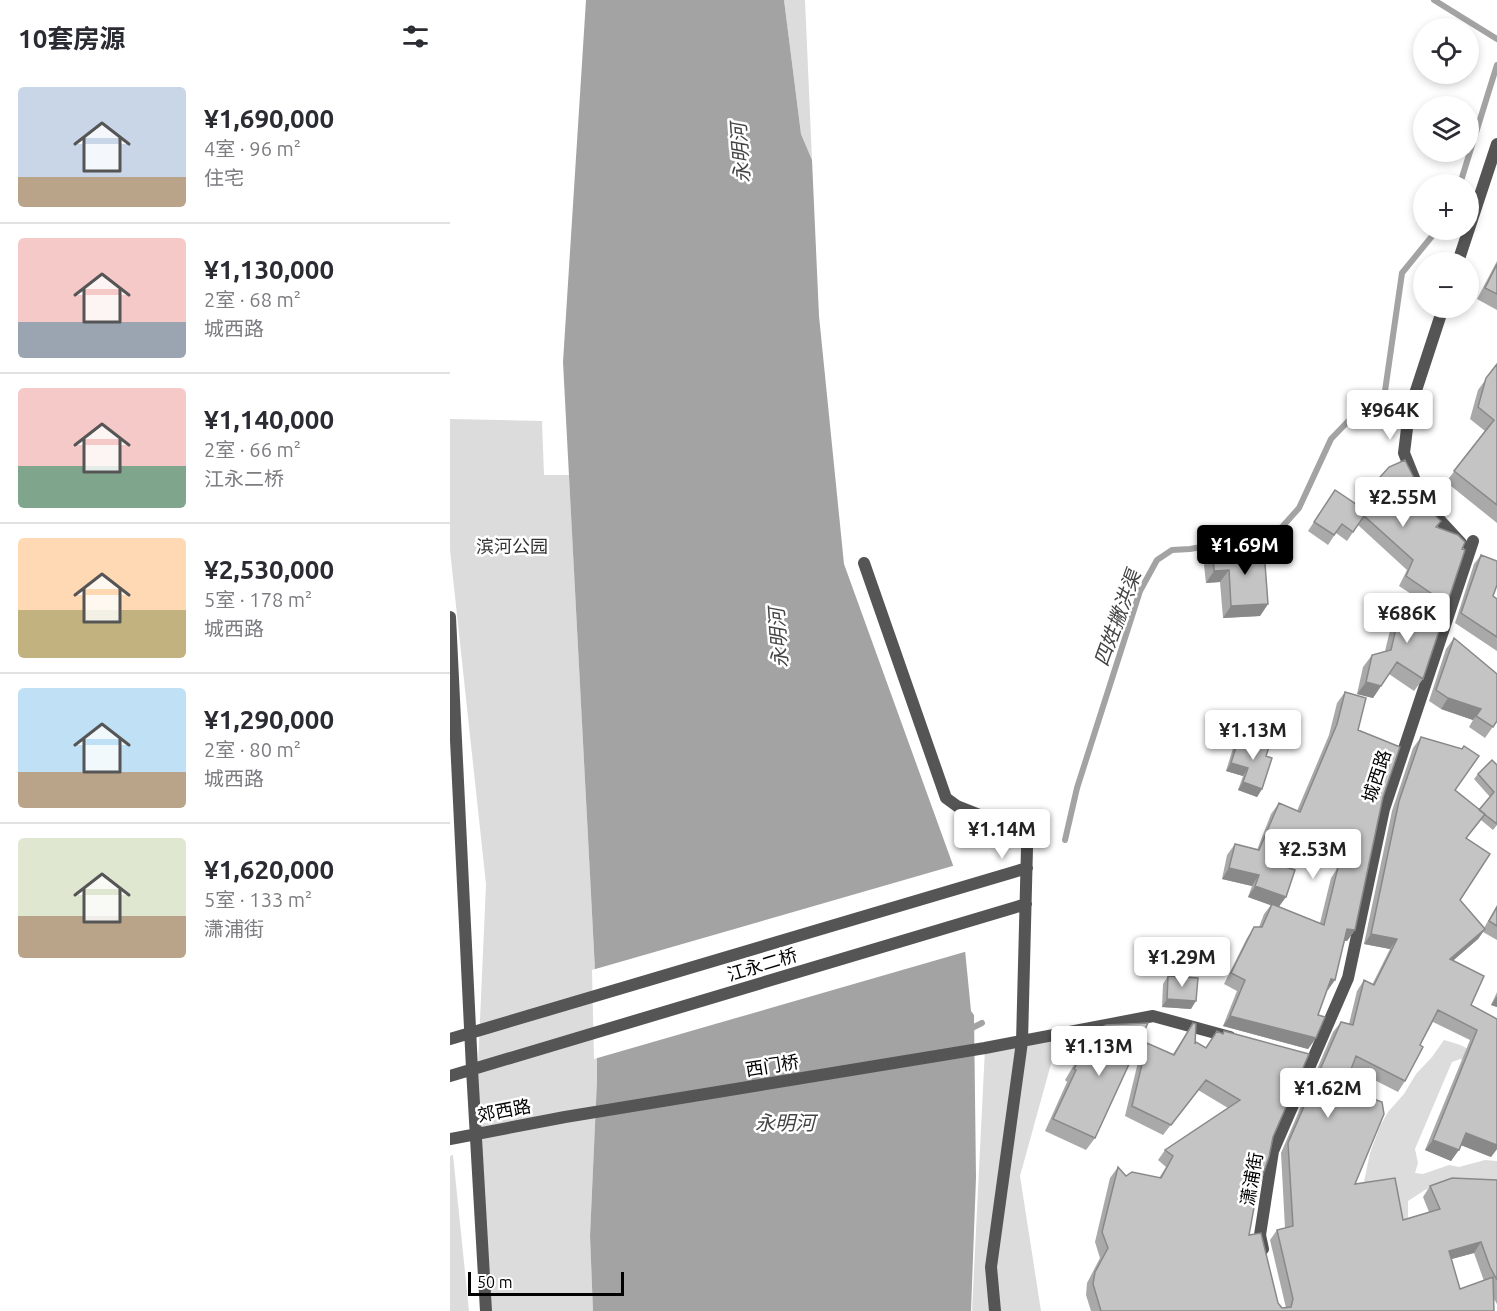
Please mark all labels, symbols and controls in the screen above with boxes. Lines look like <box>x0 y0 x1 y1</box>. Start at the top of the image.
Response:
map controls <box>1413 18 1479 318</box>
button: locate <box>1413 18 1479 84</box>
icon: filters <box>399 20 432 53</box>
text: 10套房源 <box>18 24 125 53</box>
button: layers <box>1413 96 1479 162</box>
text: ¥1,690,000 <box>204 104 334 133</box>
icon: home <box>66 111 138 183</box>
water label: 永明河 <box>726 118 754 184</box>
text: 4室 · 96 m² <box>204 137 301 160</box>
text: 住宅 <box>204 166 244 189</box>
button: + <box>1413 174 1479 240</box>
button: − <box>1413 252 1479 318</box>
text: ¥1,130,000 <box>204 255 334 284</box>
icon: home <box>66 262 138 334</box>
text: 2室 · 68 m² <box>204 288 301 311</box>
text: 城西路 <box>204 317 264 340</box>
pin: ¥964K <box>1348 390 1432 441</box>
text: ¥964K <box>1361 398 1419 421</box>
text: ¥1,140,000 <box>204 405 334 434</box>
icon: home <box>66 412 138 484</box>
text: 2室 · 66 m² <box>204 438 301 461</box>
text: 江永二桥 <box>204 467 284 490</box>
pin: ¥2.55M <box>1354 477 1452 528</box>
text: ¥2.55M <box>1369 485 1437 508</box>
pin: ¥1.69M <box>1196 525 1294 576</box>
text: ¥1.69M <box>1211 533 1279 556</box>
park label: 滨河公园 <box>476 536 548 556</box>
text: ¥2,530,000 <box>204 555 334 584</box>
icon: home <box>66 562 138 634</box>
water label: 四姓撇洪渠 <box>1089 564 1146 669</box>
text: 5室 · 178 m² <box>204 588 312 611</box>
pin: ¥686K <box>1365 593 1449 644</box>
text: ¥686K <box>1378 601 1436 624</box>
water label: 永明河 <box>764 603 792 669</box>
text: 城西路 <box>204 617 264 640</box>
text: ¥1,290,000 <box>204 705 334 734</box>
pin: ¥1.13M <box>1204 710 1302 761</box>
icon: home <box>66 712 138 784</box>
text: ¥1.13M <box>1219 718 1287 741</box>
text: 2室 · 80 m² <box>204 738 301 761</box>
street label: 城西路 <box>1358 747 1394 805</box>
text: 城西路 <box>204 767 264 790</box>
pin: ¥1.14M <box>953 809 1051 860</box>
text: ¥1.14M <box>968 817 1036 840</box>
pin: ¥2.53M <box>1264 829 1362 880</box>
text: ¥2.53M <box>1279 837 1347 860</box>
text: ¥1,620,000 <box>204 855 334 884</box>
icon: home <box>66 862 138 934</box>
text: 5室 · 133 m² <box>204 888 312 911</box>
text: 潇浦街 <box>204 917 264 940</box>
pin: ¥1.29M <box>1133 937 1231 988</box>
street label: 江永二桥 <box>725 944 799 984</box>
text: ¥1.29M <box>1148 945 1216 968</box>
pin: ¥1.13M <box>1050 1026 1148 1077</box>
text: ¥1.13M <box>1065 1034 1133 1057</box>
street label: 西门桥 <box>744 1051 800 1079</box>
pin: ¥1.62M <box>1279 1068 1377 1119</box>
text: ¥1.62M <box>1294 1076 1362 1099</box>
street label: 郊西路 <box>476 1095 532 1125</box>
water label: 永明河 <box>755 1111 819 1134</box>
street label: 潇浦街 <box>1236 1151 1266 1207</box>
scale bar <box>468 1269 624 1296</box>
text: 50 m <box>477 1273 513 1291</box>

